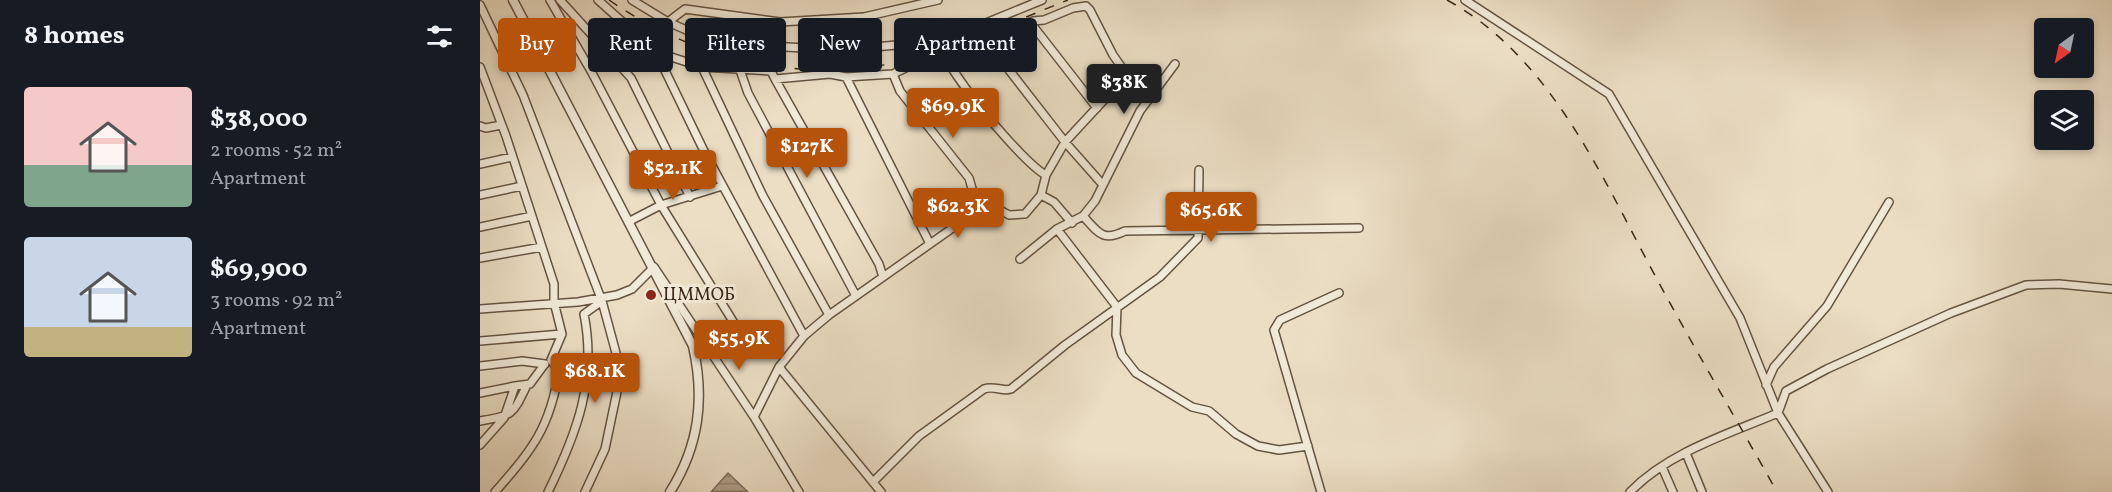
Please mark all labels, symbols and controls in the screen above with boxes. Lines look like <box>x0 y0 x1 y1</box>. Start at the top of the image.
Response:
text: 8 homes <box>24 18 125 54</box>
chip: Buy <box>498 18 576 72</box>
chip: Rent <box>588 18 673 72</box>
chip: Filters <box>685 18 786 72</box>
chip: New <box>798 18 882 72</box>
chip: Apartment <box>894 18 1037 72</box>
north arrow <box>2034 18 2094 78</box>
map controls <box>2034 18 2094 150</box>
icon: filters <box>423 20 456 53</box>
pin: $38K <box>1088 64 1160 115</box>
text: $38K <box>1101 69 1147 97</box>
pin: $69.9K <box>904 88 1002 139</box>
button: layers <box>2034 90 2094 150</box>
text: $69.9K <box>921 93 985 121</box>
text: $38,000 <box>210 101 308 137</box>
icon: home <box>72 111 144 183</box>
pin: $127K <box>765 128 849 179</box>
text: $127K <box>780 133 834 161</box>
text: 2 rooms · 52 m² <box>210 137 342 165</box>
pin: $52.1K <box>624 150 722 201</box>
text: $52.1K <box>643 155 703 183</box>
text: Apartment <box>210 165 306 193</box>
pin: $62.3K <box>909 188 1007 239</box>
pin: $65.6K <box>1162 192 1260 243</box>
text: $62.3K <box>927 193 989 221</box>
text: $65.6K <box>1180 197 1242 225</box>
text: $69,900 <box>210 251 308 287</box>
icon: home <box>72 261 144 333</box>
place label: ЦММОБ <box>663 283 735 308</box>
text: 3 rooms · 92 m² <box>210 287 342 315</box>
marker: ЦММОБ <box>644 288 658 302</box>
text: Apartment <box>210 315 306 343</box>
pin: $55.9K <box>690 320 788 371</box>
text: $55.9K <box>708 325 770 353</box>
pin: $68.1K <box>546 353 644 404</box>
text: $68.1K <box>565 358 625 386</box>

